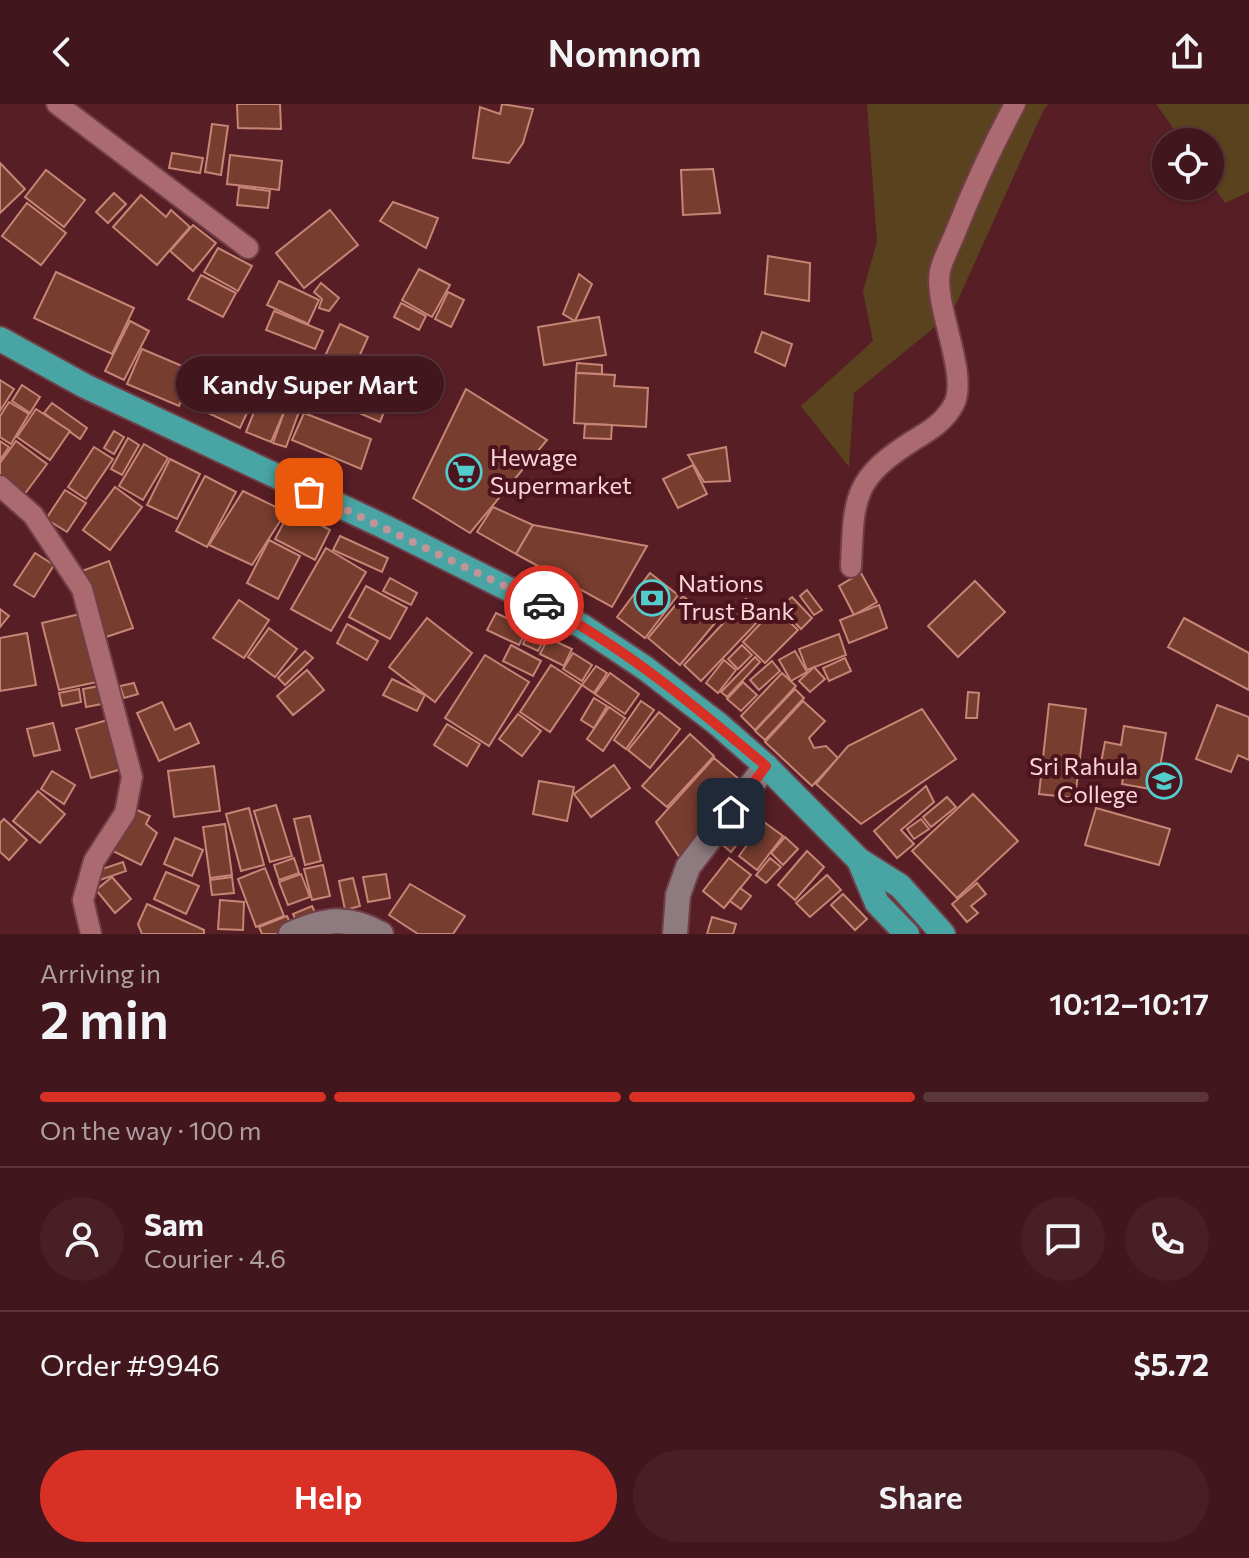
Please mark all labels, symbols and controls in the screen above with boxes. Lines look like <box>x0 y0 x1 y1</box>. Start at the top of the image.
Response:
icon: back <box>40 30 84 74</box>
text: Nomnom <box>548 30 701 74</box>
icon: share <box>1165 30 1209 74</box>
map controls <box>1152 128 1224 200</box>
button: locate <box>1152 128 1224 200</box>
callout: Kandy Super Mart <box>175 356 443 412</box>
text: Kandy Super Mart <box>202 368 418 399</box>
place label: Hewage Supermarket <box>490 442 632 499</box>
supermarket icon: Hewage Supermarket <box>445 453 483 491</box>
pin <box>275 458 343 526</box>
icon: bag <box>287 470 331 514</box>
courier <box>504 565 584 645</box>
place label: Nations Trust Bank <box>678 568 794 625</box>
bank icon: Nations Trust Bank <box>633 579 671 617</box>
icon: car <box>522 583 566 627</box>
place label: Sri Rahula College <box>1029 751 1138 808</box>
school or university icon: Sri Rahula College <box>1145 762 1183 800</box>
pin <box>697 778 765 846</box>
icon: home <box>709 790 753 834</box>
text: Arriving in <box>40 957 161 988</box>
text: 10:12–10:17 <box>1049 984 1209 1021</box>
text: 2 min <box>40 986 169 1050</box>
text: On the way · 100 m <box>40 1114 262 1145</box>
button: person <box>40 1197 124 1281</box>
button: chat <box>1021 1197 1105 1281</box>
button: phone <box>1125 1197 1209 1281</box>
text: Sam <box>144 1205 204 1242</box>
text: Courier · 4.6 <box>144 1242 286 1273</box>
text: Order #9946 <box>40 1345 220 1382</box>
text: $5.72 <box>1133 1345 1209 1382</box>
button: Help <box>40 1450 617 1542</box>
button: Share <box>633 1450 1209 1542</box>

